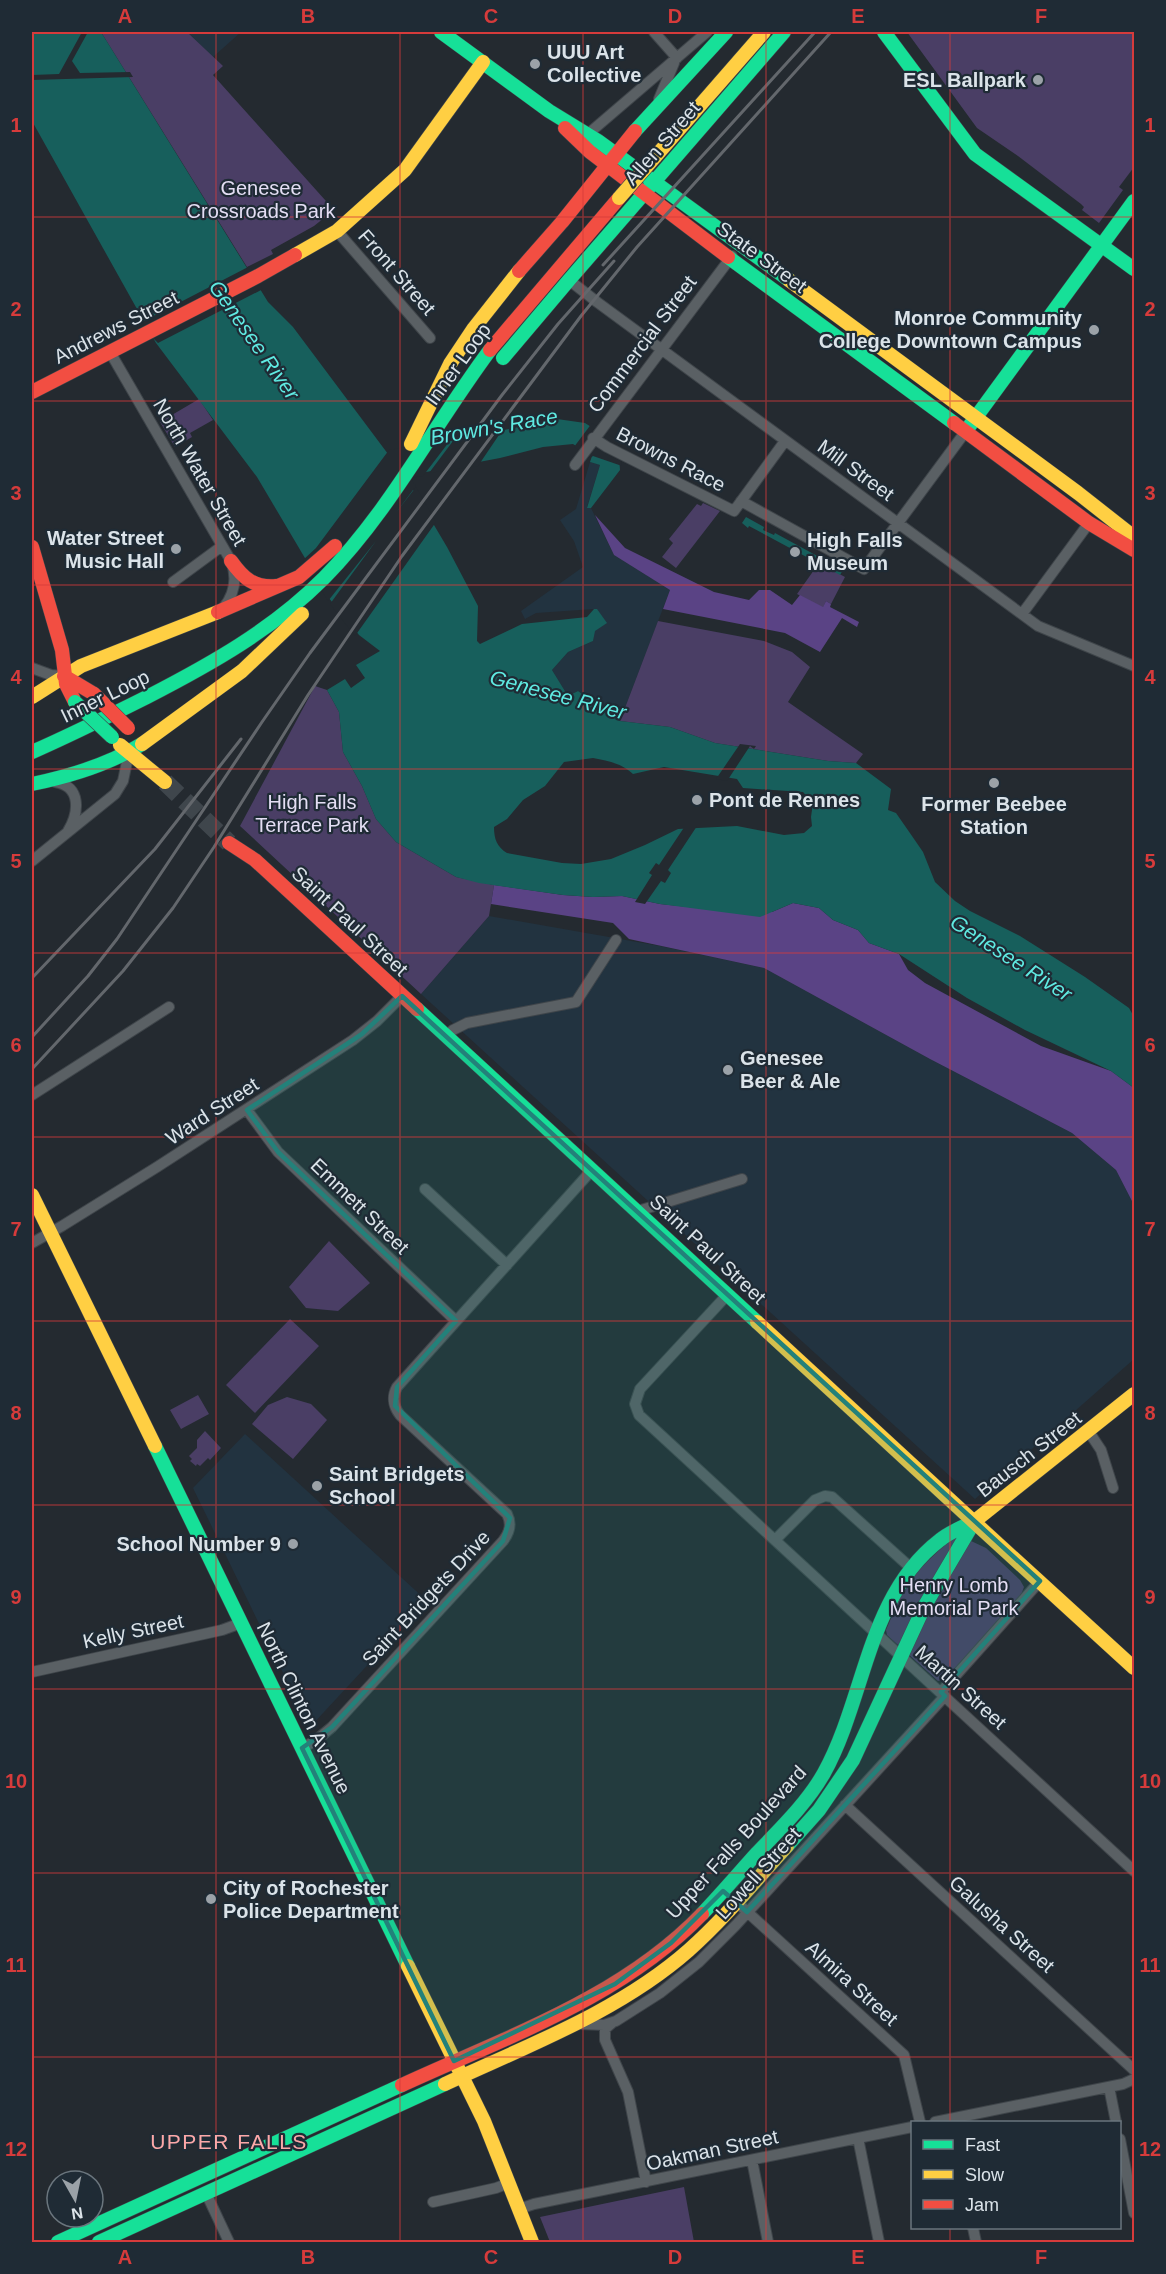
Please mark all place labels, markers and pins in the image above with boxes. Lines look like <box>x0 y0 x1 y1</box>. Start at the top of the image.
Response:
place label: UUU Art Collective <box>547 41 641 86</box>
marker: UUU Art Collective <box>528 57 542 71</box>
place label: ESL Ballpark <box>903 69 1027 91</box>
marker: ESL Ballpark <box>1031 73 1045 87</box>
place label: Monroe Community College Downtown Campus <box>819 307 1083 352</box>
marker: Monroe Community College Downtown Campus <box>1087 323 1101 337</box>
place label: Water Street Music Hall <box>47 527 164 572</box>
place label: High Falls Museum <box>807 529 903 574</box>
marker: Water Street Music Hall <box>169 542 183 556</box>
marker: High Falls Museum <box>788 545 802 559</box>
marker: Former Beebee Station <box>987 776 1001 790</box>
place label: Pont de Rennes <box>709 789 860 811</box>
marker: Pont de Rennes <box>690 793 704 807</box>
place label: Former Beebee Station <box>921 793 1067 838</box>
place label: Genesee Beer & Ale <box>740 1047 840 1092</box>
marker: Genesee Beer & Ale <box>721 1063 735 1077</box>
place label: Saint Bridgets School <box>329 1463 465 1508</box>
marker: Saint Bridgets School <box>310 1479 324 1493</box>
place label: School Number 9 <box>117 1533 281 1555</box>
marker: School Number 9 <box>286 1537 300 1551</box>
place label: City of Rochester Police Department <box>223 1877 399 1922</box>
marker: City of Rochester Police Department <box>204 1892 218 1906</box>

